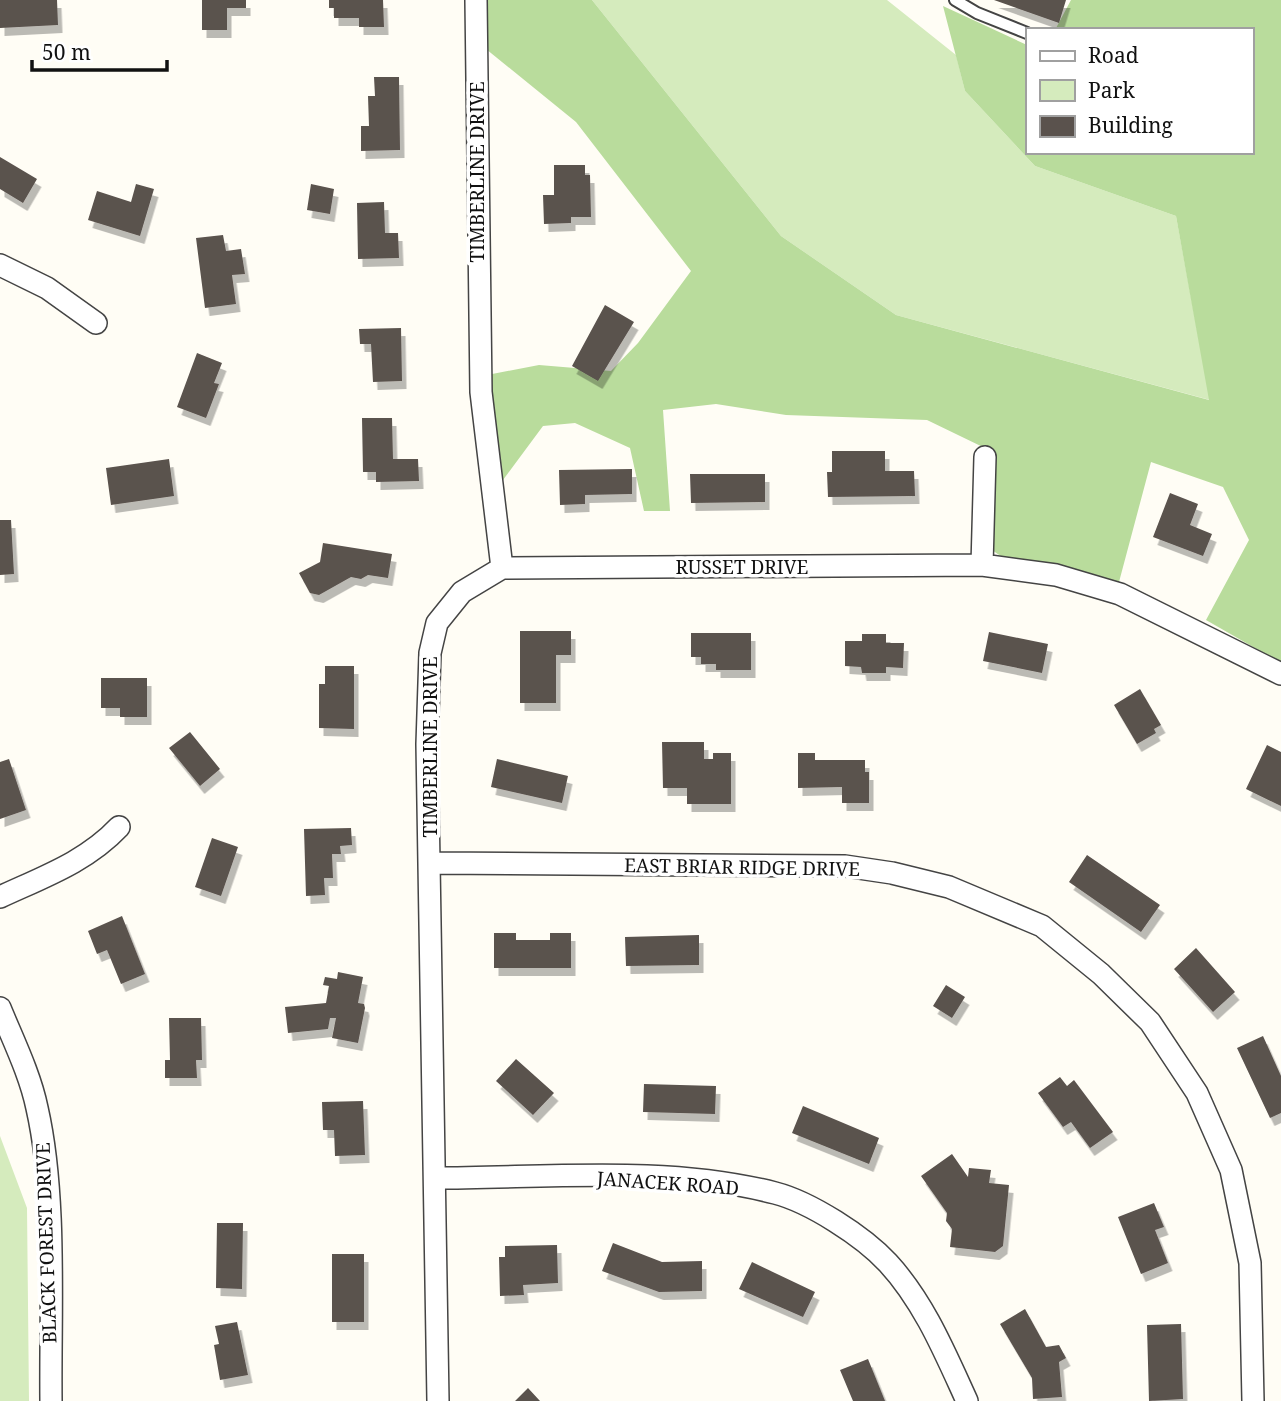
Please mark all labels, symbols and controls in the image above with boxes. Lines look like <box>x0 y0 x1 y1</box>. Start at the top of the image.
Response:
scale bar <box>32 28 166 72</box>
legend <box>1026 28 1253 154</box>
text: 50 m <box>42 38 91 66</box>
text: Road <box>1088 41 1139 69</box>
text: Park <box>1088 76 1135 104</box>
street label: TIMBERLINE DRIVE <box>464 81 490 263</box>
text: Building <box>1088 111 1173 139</box>
street label: RUSSET DRIVE <box>676 554 809 580</box>
street label: TIMBERLINE DRIVE <box>417 656 443 838</box>
street label: EAST BRIAR RIDGE DRIVE <box>624 852 860 882</box>
street label: BLACK FOREST DRIVE <box>29 1142 63 1344</box>
street label: JANACEK ROAD <box>595 1165 740 1201</box>

